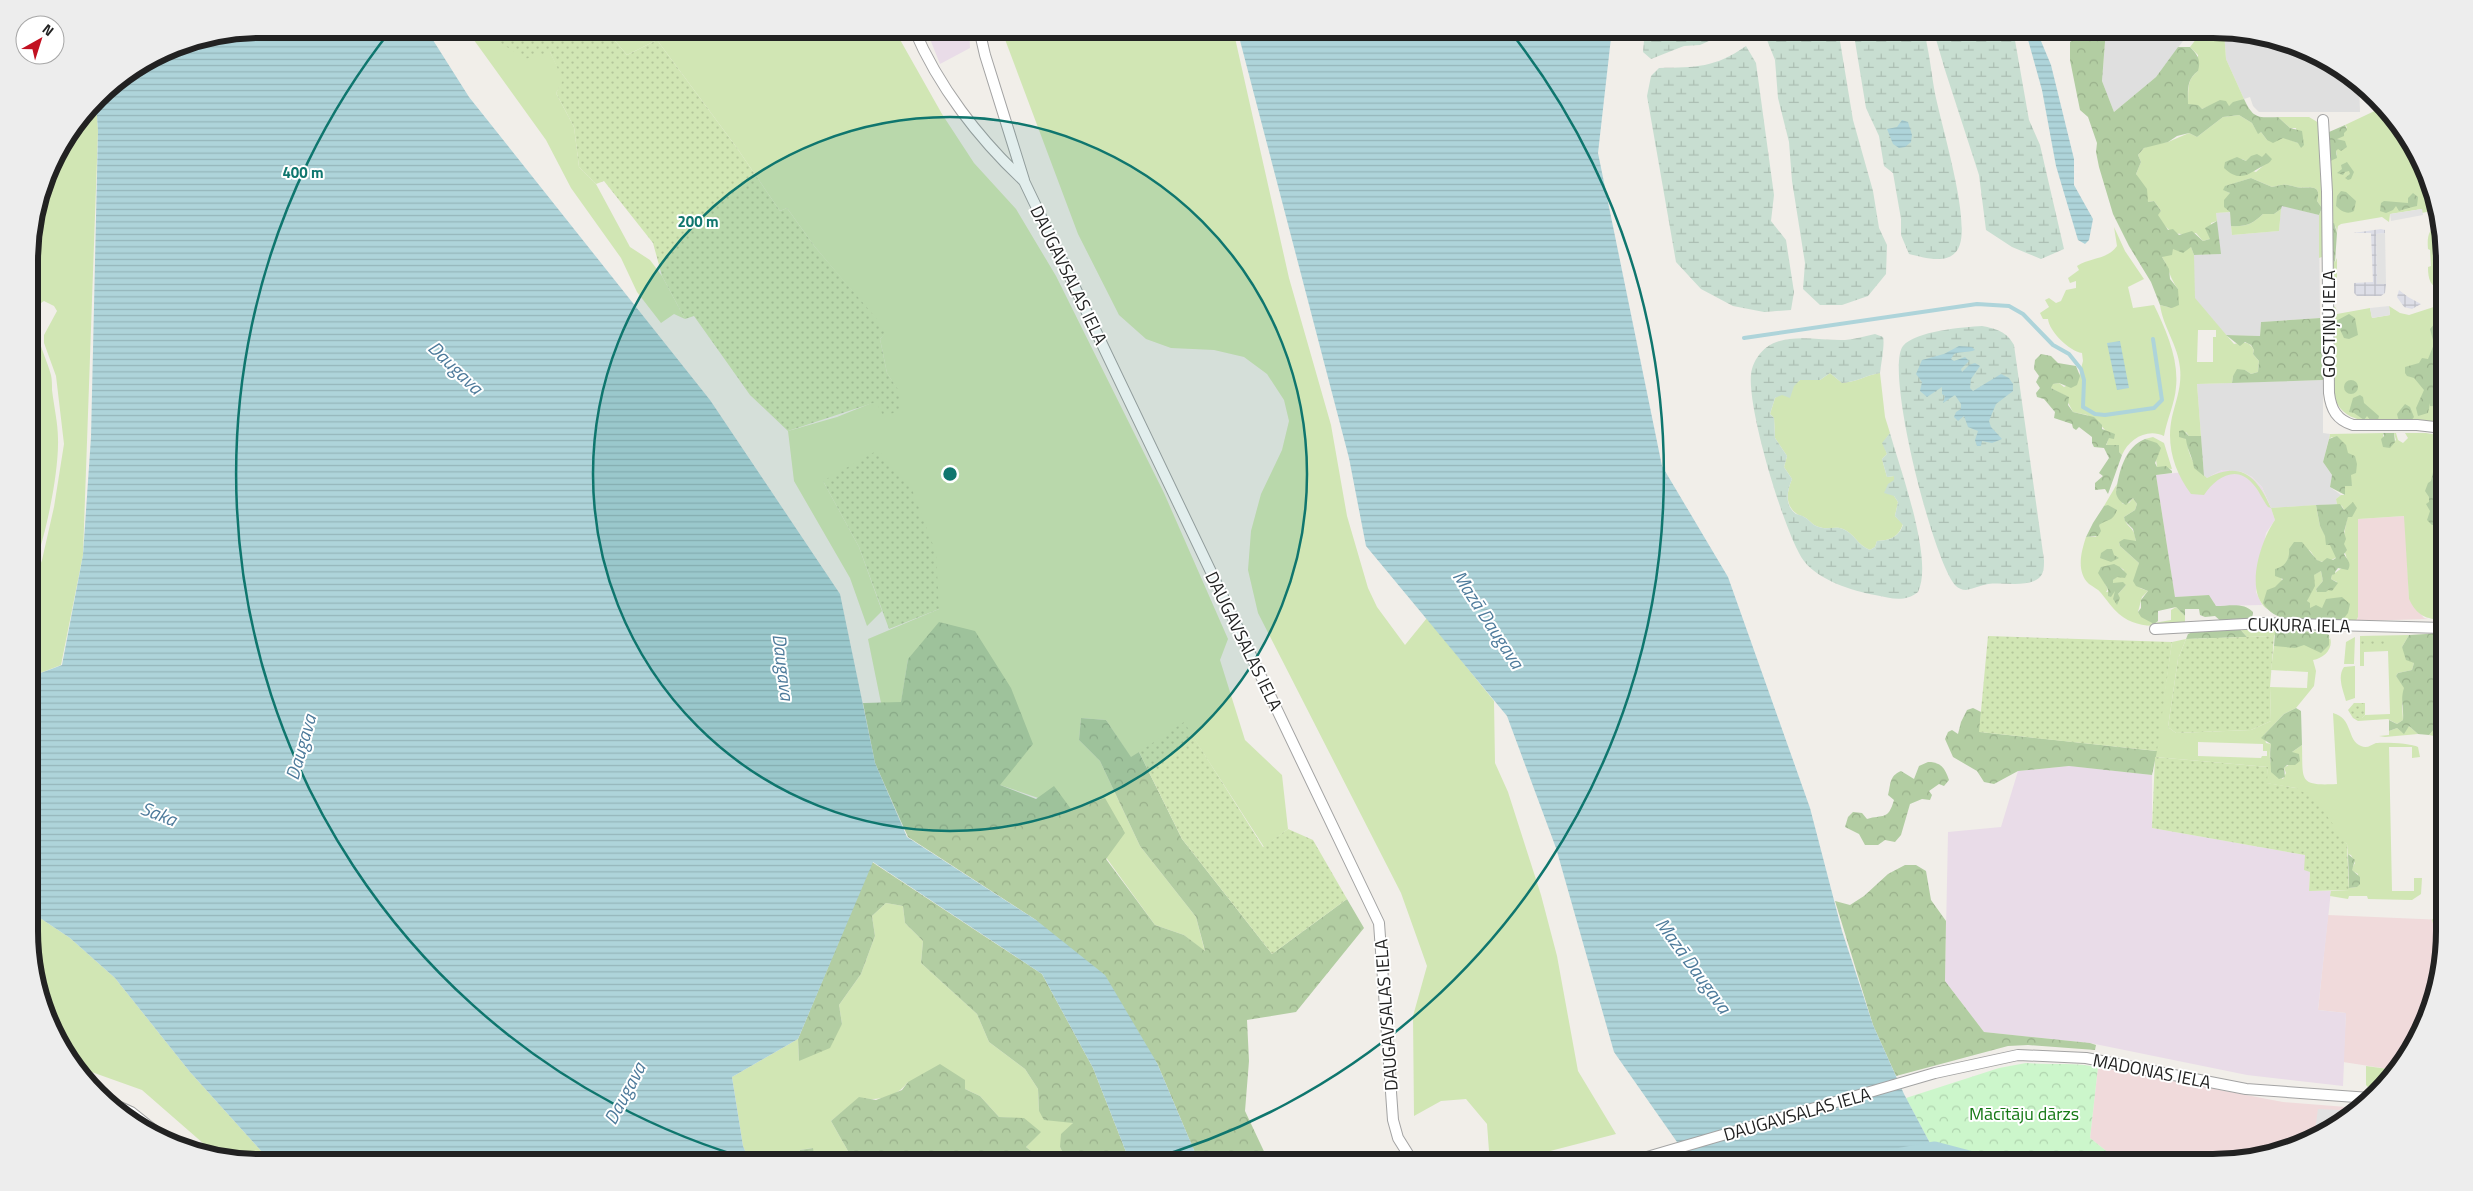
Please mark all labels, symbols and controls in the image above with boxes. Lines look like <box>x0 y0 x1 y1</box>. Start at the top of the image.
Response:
north arrow <box>15 15 65 65</box>
text: N <box>38 18 59 41</box>
text: 400 m <box>282 161 324 184</box>
street label: DAUGAVSALAS IELA <box>1024 201 1115 350</box>
text: 200 m <box>677 210 719 233</box>
street label: GOSTIŅU IELA <box>2315 270 2342 378</box>
water label: Daugava <box>422 333 491 402</box>
centre of rings <box>941 465 959 483</box>
water label: Mazā Daugava <box>1446 564 1533 675</box>
street label: DAUGAVSALAS IELA <box>1199 567 1290 716</box>
street label: CUKURA IELA <box>2247 611 2351 639</box>
water label: Daugava <box>766 632 803 703</box>
water label: Daugava <box>277 709 324 783</box>
water label: Saka <box>137 793 183 834</box>
water label: Mazā Daugava <box>1649 911 1740 1020</box>
street label: DAUGAVSALAS IELA <box>1367 938 1405 1092</box>
street label: MADONAS IELA <box>2091 1046 2214 1096</box>
water label: Daugava <box>596 1055 653 1129</box>
street label: DAUGAVSALAS IELA <box>1720 1080 1874 1148</box>
park label: Mācītāju dārzs <box>1969 1100 2079 1127</box>

